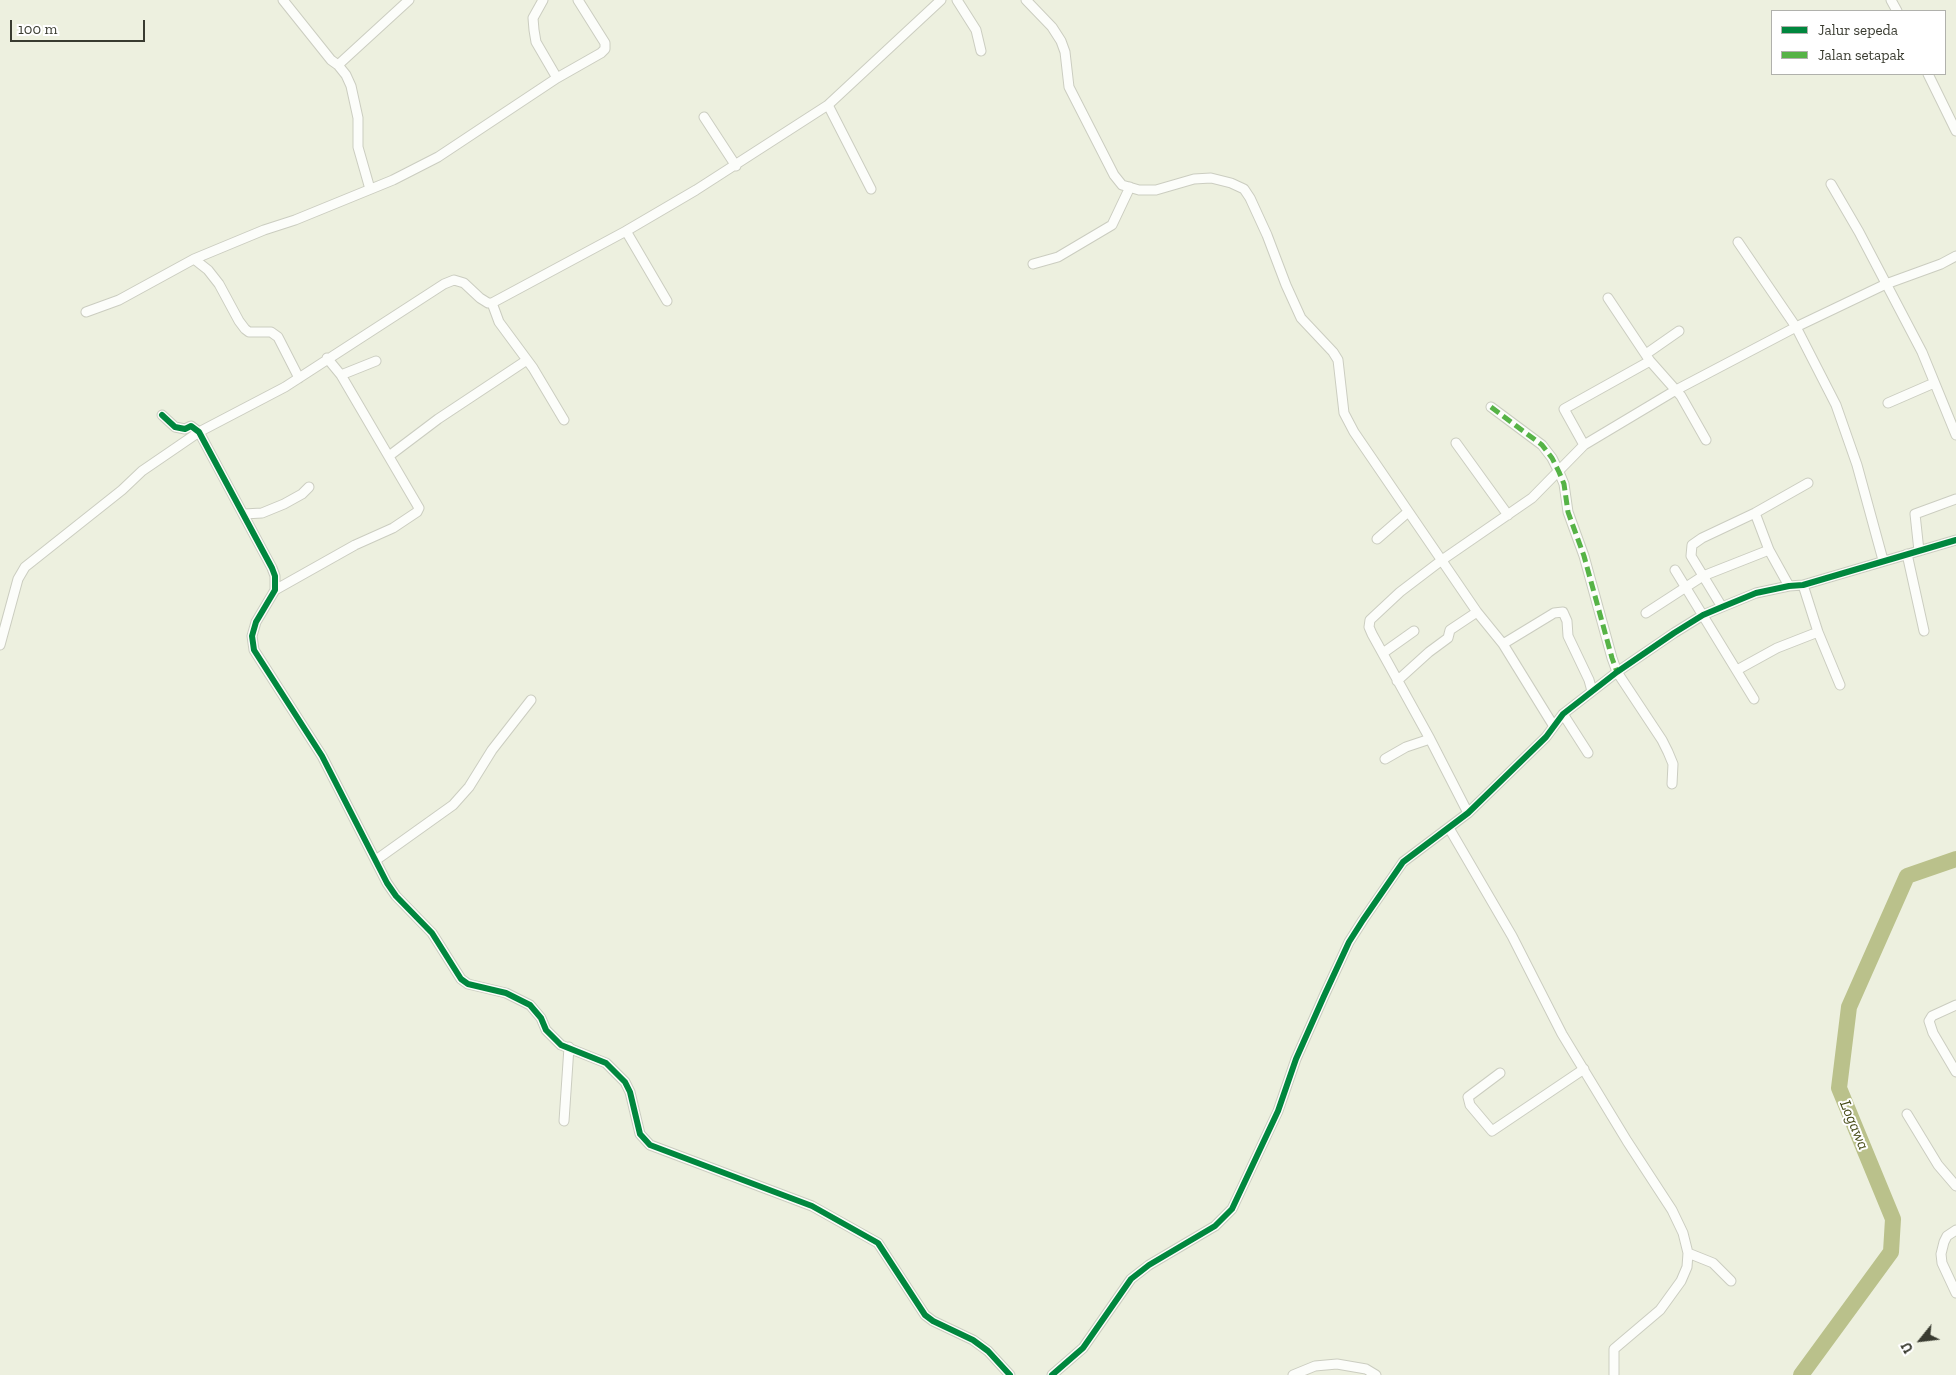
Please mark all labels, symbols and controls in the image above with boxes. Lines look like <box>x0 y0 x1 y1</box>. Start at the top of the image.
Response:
scale bar <box>12 10 148 42</box>
legend <box>1771 10 1946 75</box>
text: 100 m <box>18 20 57 38</box>
text: Jalur sepeda <box>1818 21 1898 39</box>
text: Jalan setapak <box>1818 46 1905 64</box>
water label: Logawa <box>1835 1097 1873 1153</box>
north arrow <box>1896 1315 1946 1365</box>
text: U <box>1898 1339 1917 1356</box>

